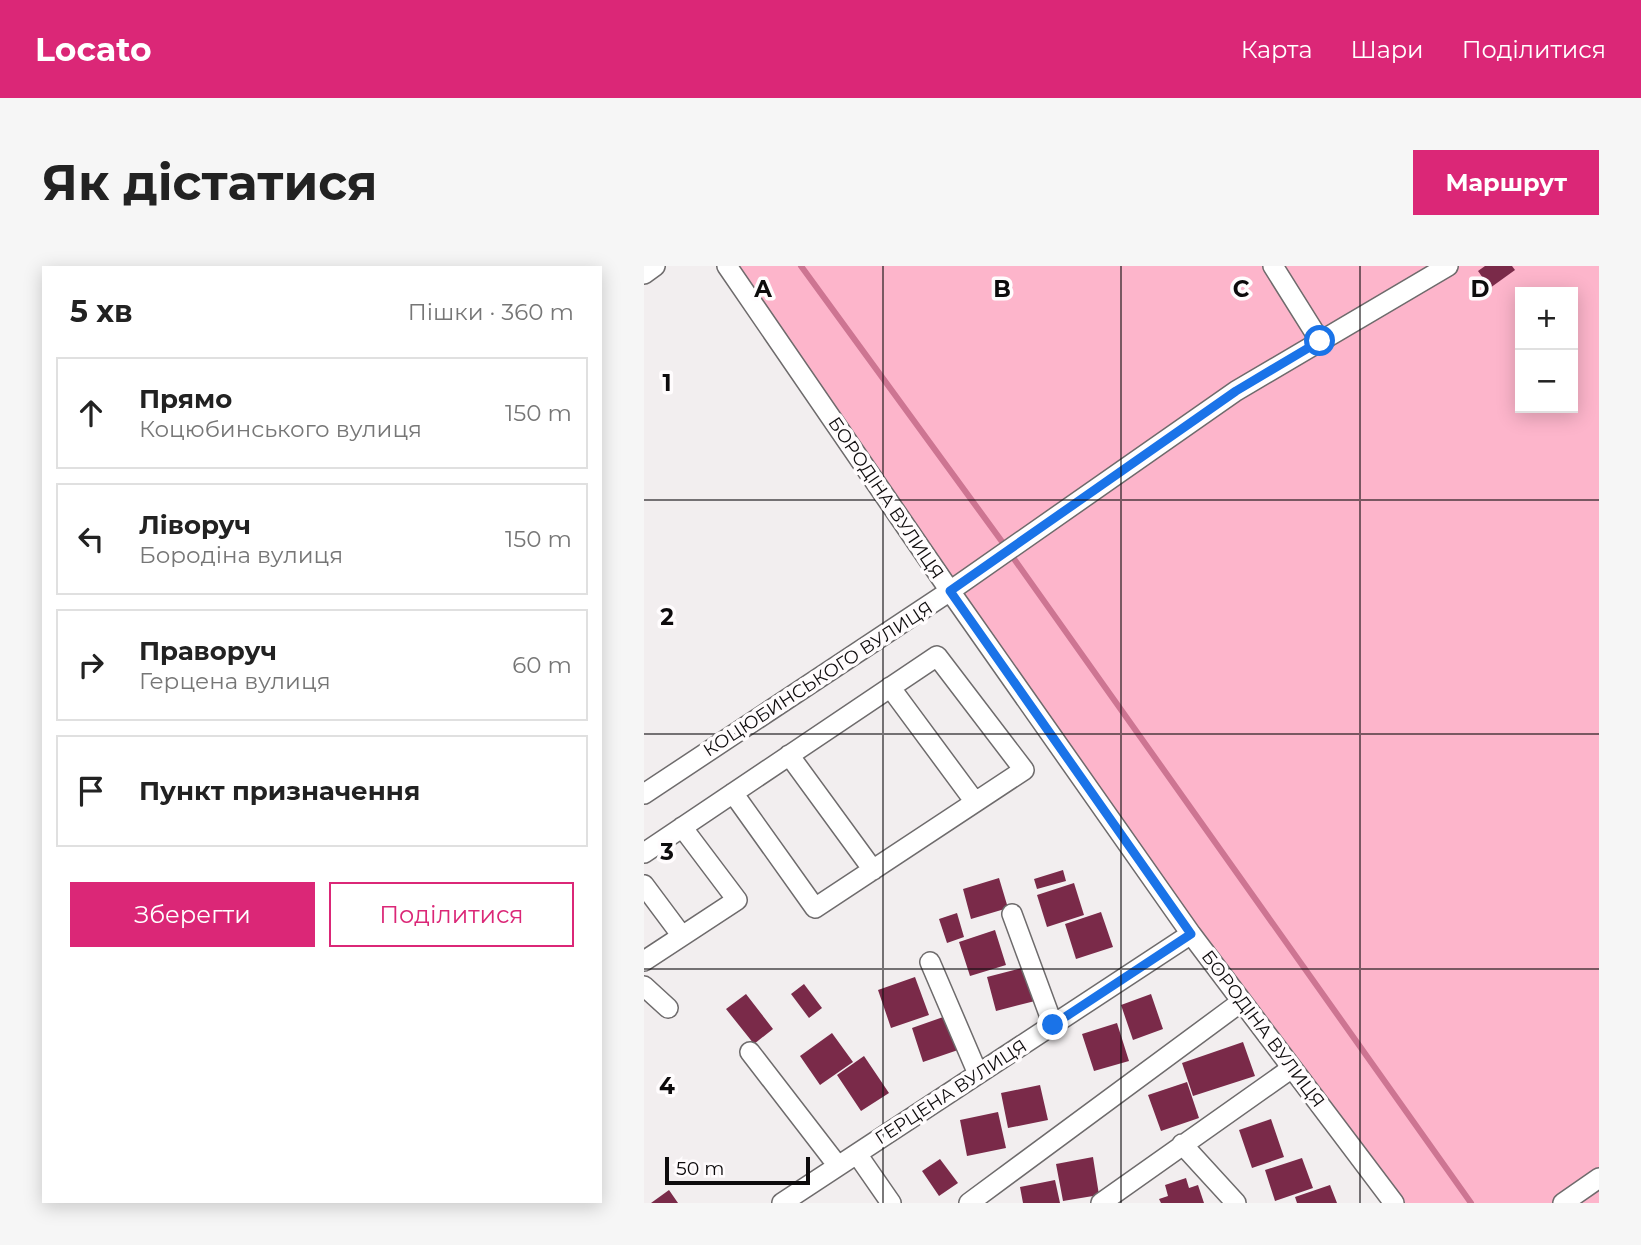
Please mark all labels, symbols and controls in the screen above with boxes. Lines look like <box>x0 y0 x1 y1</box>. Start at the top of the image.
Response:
text: Locato <box>35 29 152 69</box>
text: Карта <box>1241 35 1312 64</box>
text: Шари <box>1350 35 1424 64</box>
text: Поділитися <box>1462 35 1606 64</box>
button: Маршрут <box>1413 150 1599 215</box>
text: Як дістатися <box>42 153 377 212</box>
text: A <box>753 275 772 303</box>
text: B <box>993 275 1011 303</box>
text: C <box>1233 275 1250 303</box>
text: D <box>1471 275 1490 303</box>
map controls <box>1515 287 1578 413</box>
button: + <box>1515 287 1578 350</box>
text: 5 хв <box>70 293 133 330</box>
text: Пішки · 360 m <box>408 298 574 326</box>
route start <box>1304 325 1335 356</box>
button: − <box>1515 350 1578 413</box>
text: 1 <box>662 369 672 397</box>
text: Прямо <box>139 383 232 415</box>
icon: ahead <box>72 394 110 432</box>
text: 150 m <box>505 399 572 427</box>
street label: БОРОДІНА ВУЛИЦЯ <box>823 413 949 583</box>
text: Коцюбинського вулиця <box>139 415 422 443</box>
text: Ліворуч <box>139 509 251 541</box>
icon: left <box>72 520 110 558</box>
text: 150 m <box>505 525 572 553</box>
text: Бородіна вулиця <box>139 541 343 569</box>
street label: КОЦЮБИНСЬКОГО ВУЛИЦЯ <box>699 597 937 761</box>
text: 2 <box>660 603 674 631</box>
text: Праворуч <box>139 635 277 667</box>
icon: right <box>72 646 110 684</box>
text: 60 m <box>512 651 572 679</box>
text: Герцена вулиця <box>139 667 331 695</box>
icon: arrive <box>72 772 110 810</box>
text: Пункт призначення <box>139 775 420 807</box>
text: 3 <box>659 838 674 866</box>
button: Зберегти <box>70 882 315 947</box>
button: Поділитися <box>329 882 574 947</box>
street label: БОРОДІНА ВУЛИЦЯ <box>1197 946 1329 1112</box>
route end <box>1037 1009 1068 1040</box>
street label: ГЕРЦЕНА ВУЛИЦЯ <box>871 1035 1031 1149</box>
text: 4 <box>659 1072 675 1100</box>
scale bar <box>665 1154 810 1186</box>
text: 50 m <box>676 1157 724 1180</box>

